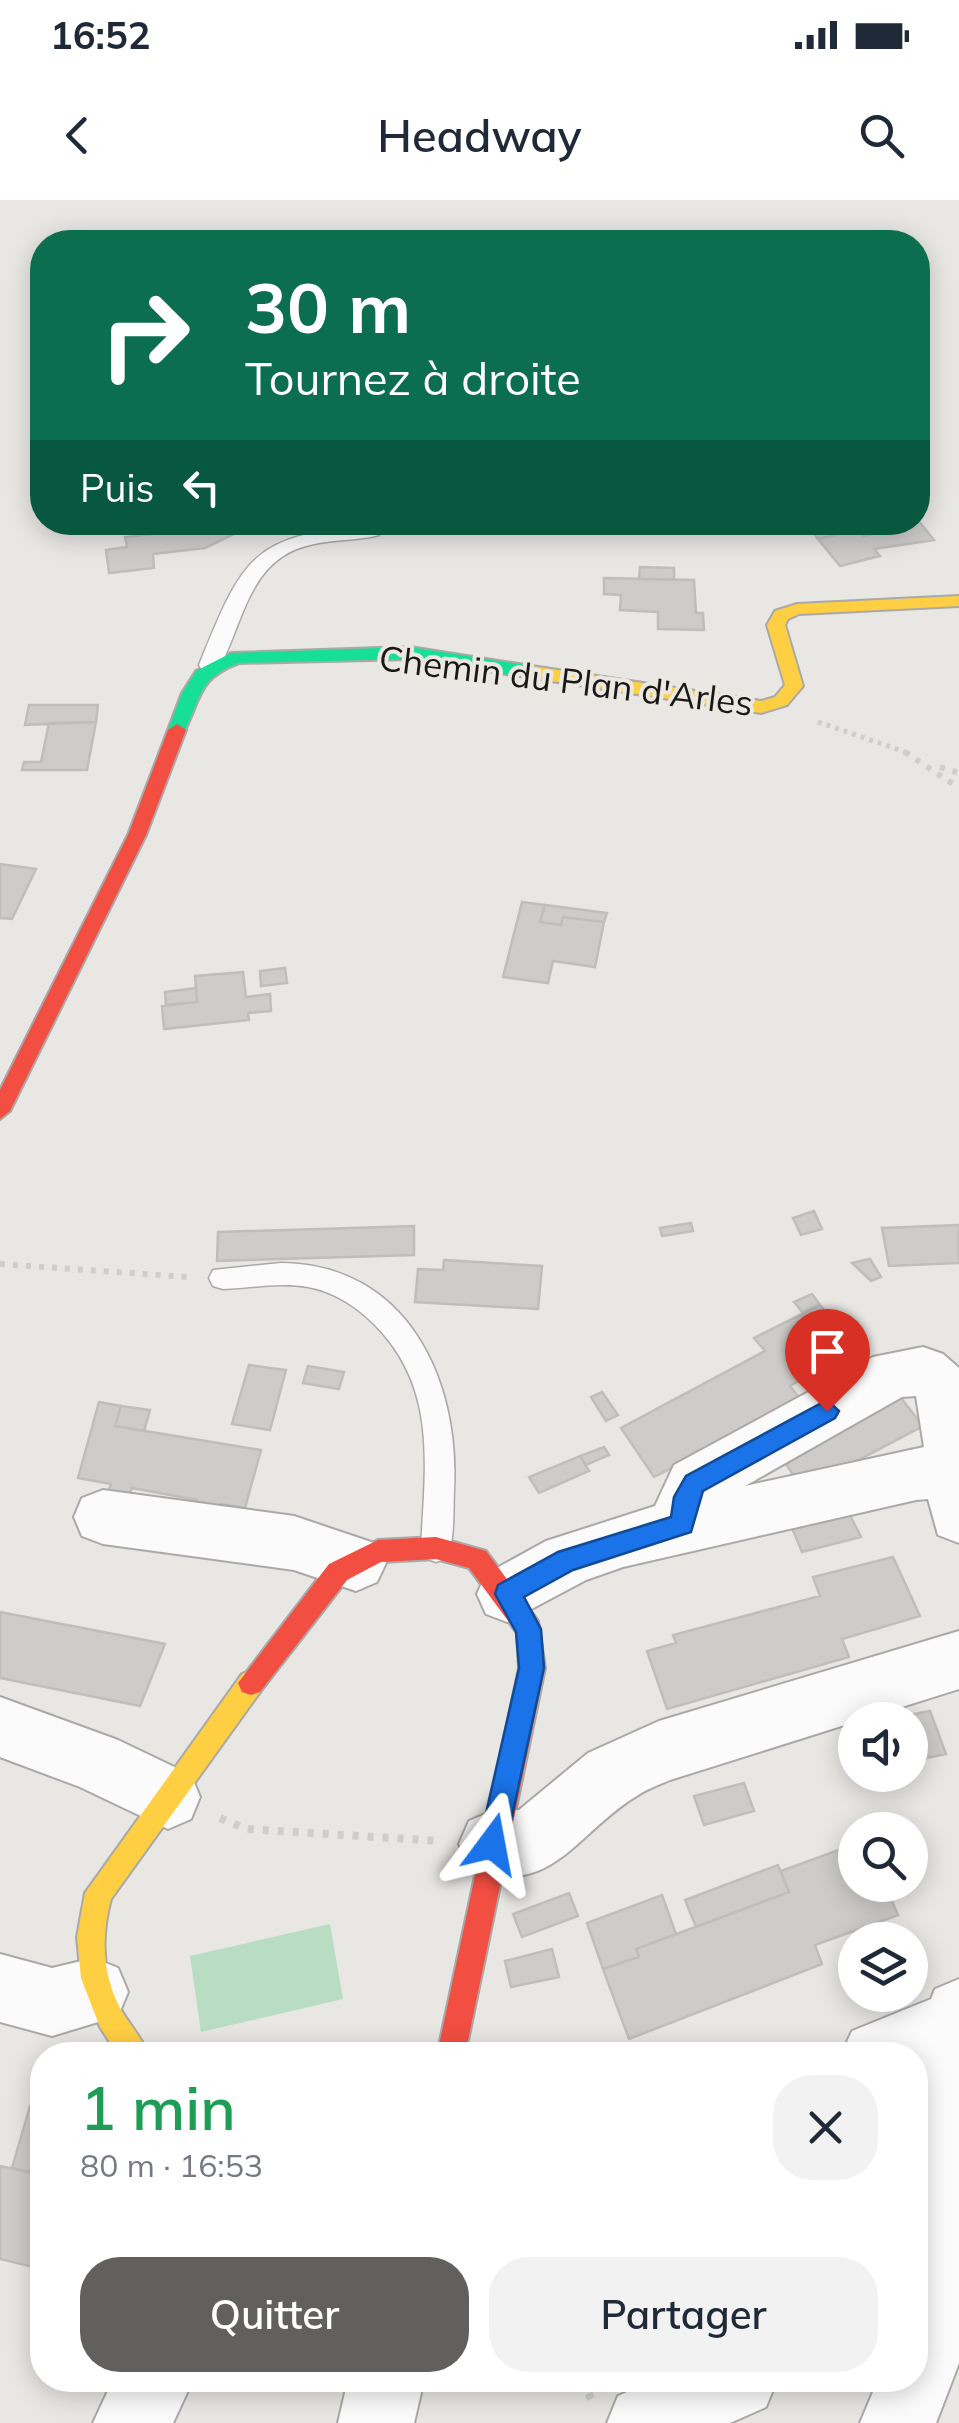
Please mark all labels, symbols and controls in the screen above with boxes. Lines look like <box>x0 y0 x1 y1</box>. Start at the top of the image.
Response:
text: 16:52 <box>50 11 151 59</box>
text: Headway <box>377 107 582 163</box>
icon: back <box>50 108 105 163</box>
icon: search <box>854 108 909 163</box>
text: 30 m <box>245 263 411 351</box>
icon: right <box>80 270 210 400</box>
text: Tournez à droite <box>245 350 581 406</box>
icon: left <box>174 460 229 515</box>
text: Puis <box>80 464 154 512</box>
street label: Chemin du Plan d'Arles <box>377 635 755 725</box>
pin <box>785 1309 870 1412</box>
icon: arrive <box>800 1324 855 1379</box>
map controls <box>838 1702 928 2012</box>
button: sound <box>838 1702 928 1792</box>
position arrow <box>440 1792 544 1896</box>
button: search <box>838 1812 928 1902</box>
button: layers <box>838 1922 928 2012</box>
text: 1 min <box>80 2070 236 2145</box>
button: close <box>773 2075 878 2180</box>
text: 80 m · 16:53 <box>80 2145 263 2185</box>
button: Quitter <box>80 2257 469 2372</box>
button: Partager <box>489 2257 878 2372</box>

